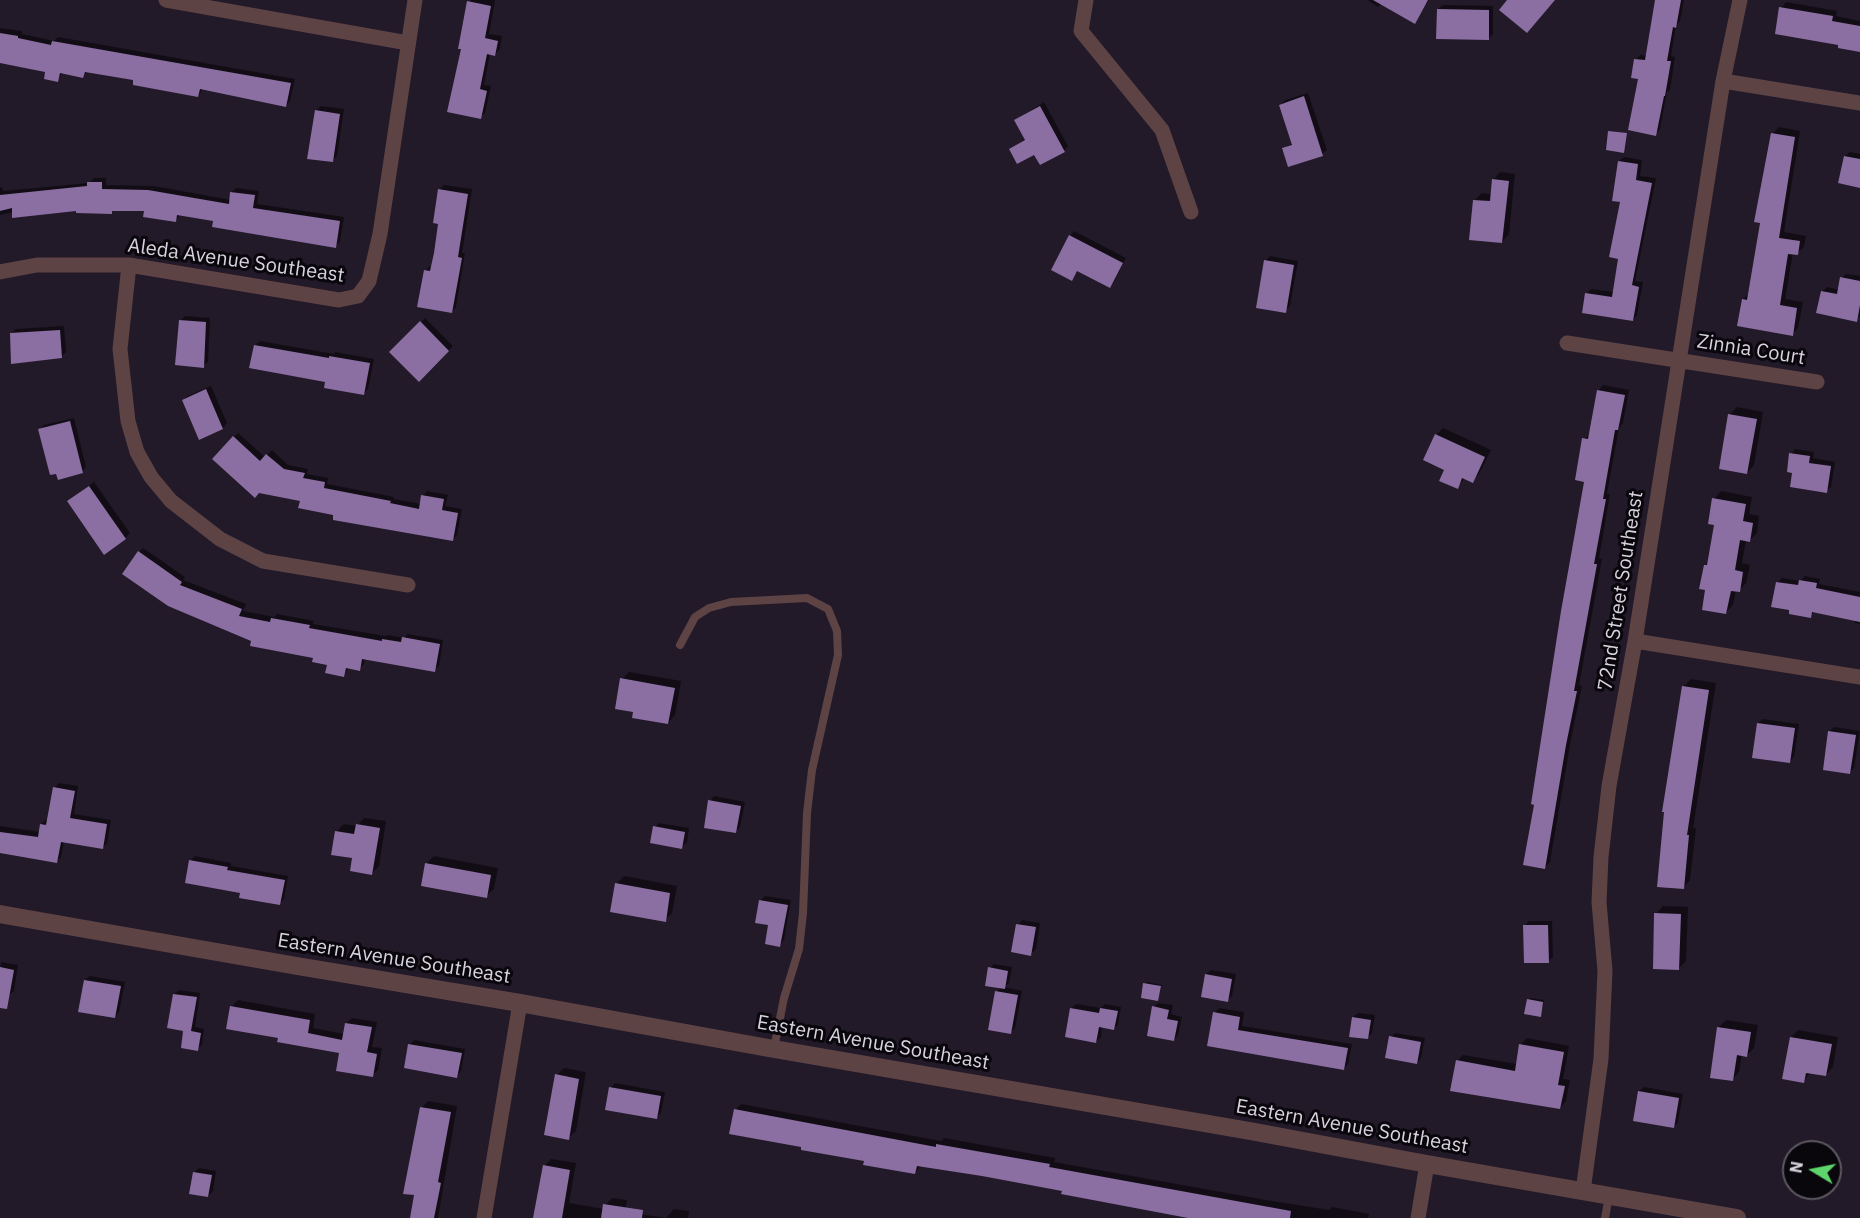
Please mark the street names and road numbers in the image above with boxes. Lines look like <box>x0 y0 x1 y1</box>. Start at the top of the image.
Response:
street label: Aleda Avenue Southeast <box>126 234 346 288</box>
street label: Zinnia Court <box>1695 330 1807 370</box>
street label: 72nd Street Southeast <box>1593 489 1649 693</box>
street label: Eastern Avenue Southeast <box>276 929 512 989</box>
street label: Eastern Avenue Southeast <box>755 1011 991 1075</box>
street label: Eastern Avenue Southeast <box>1234 1095 1470 1159</box>

